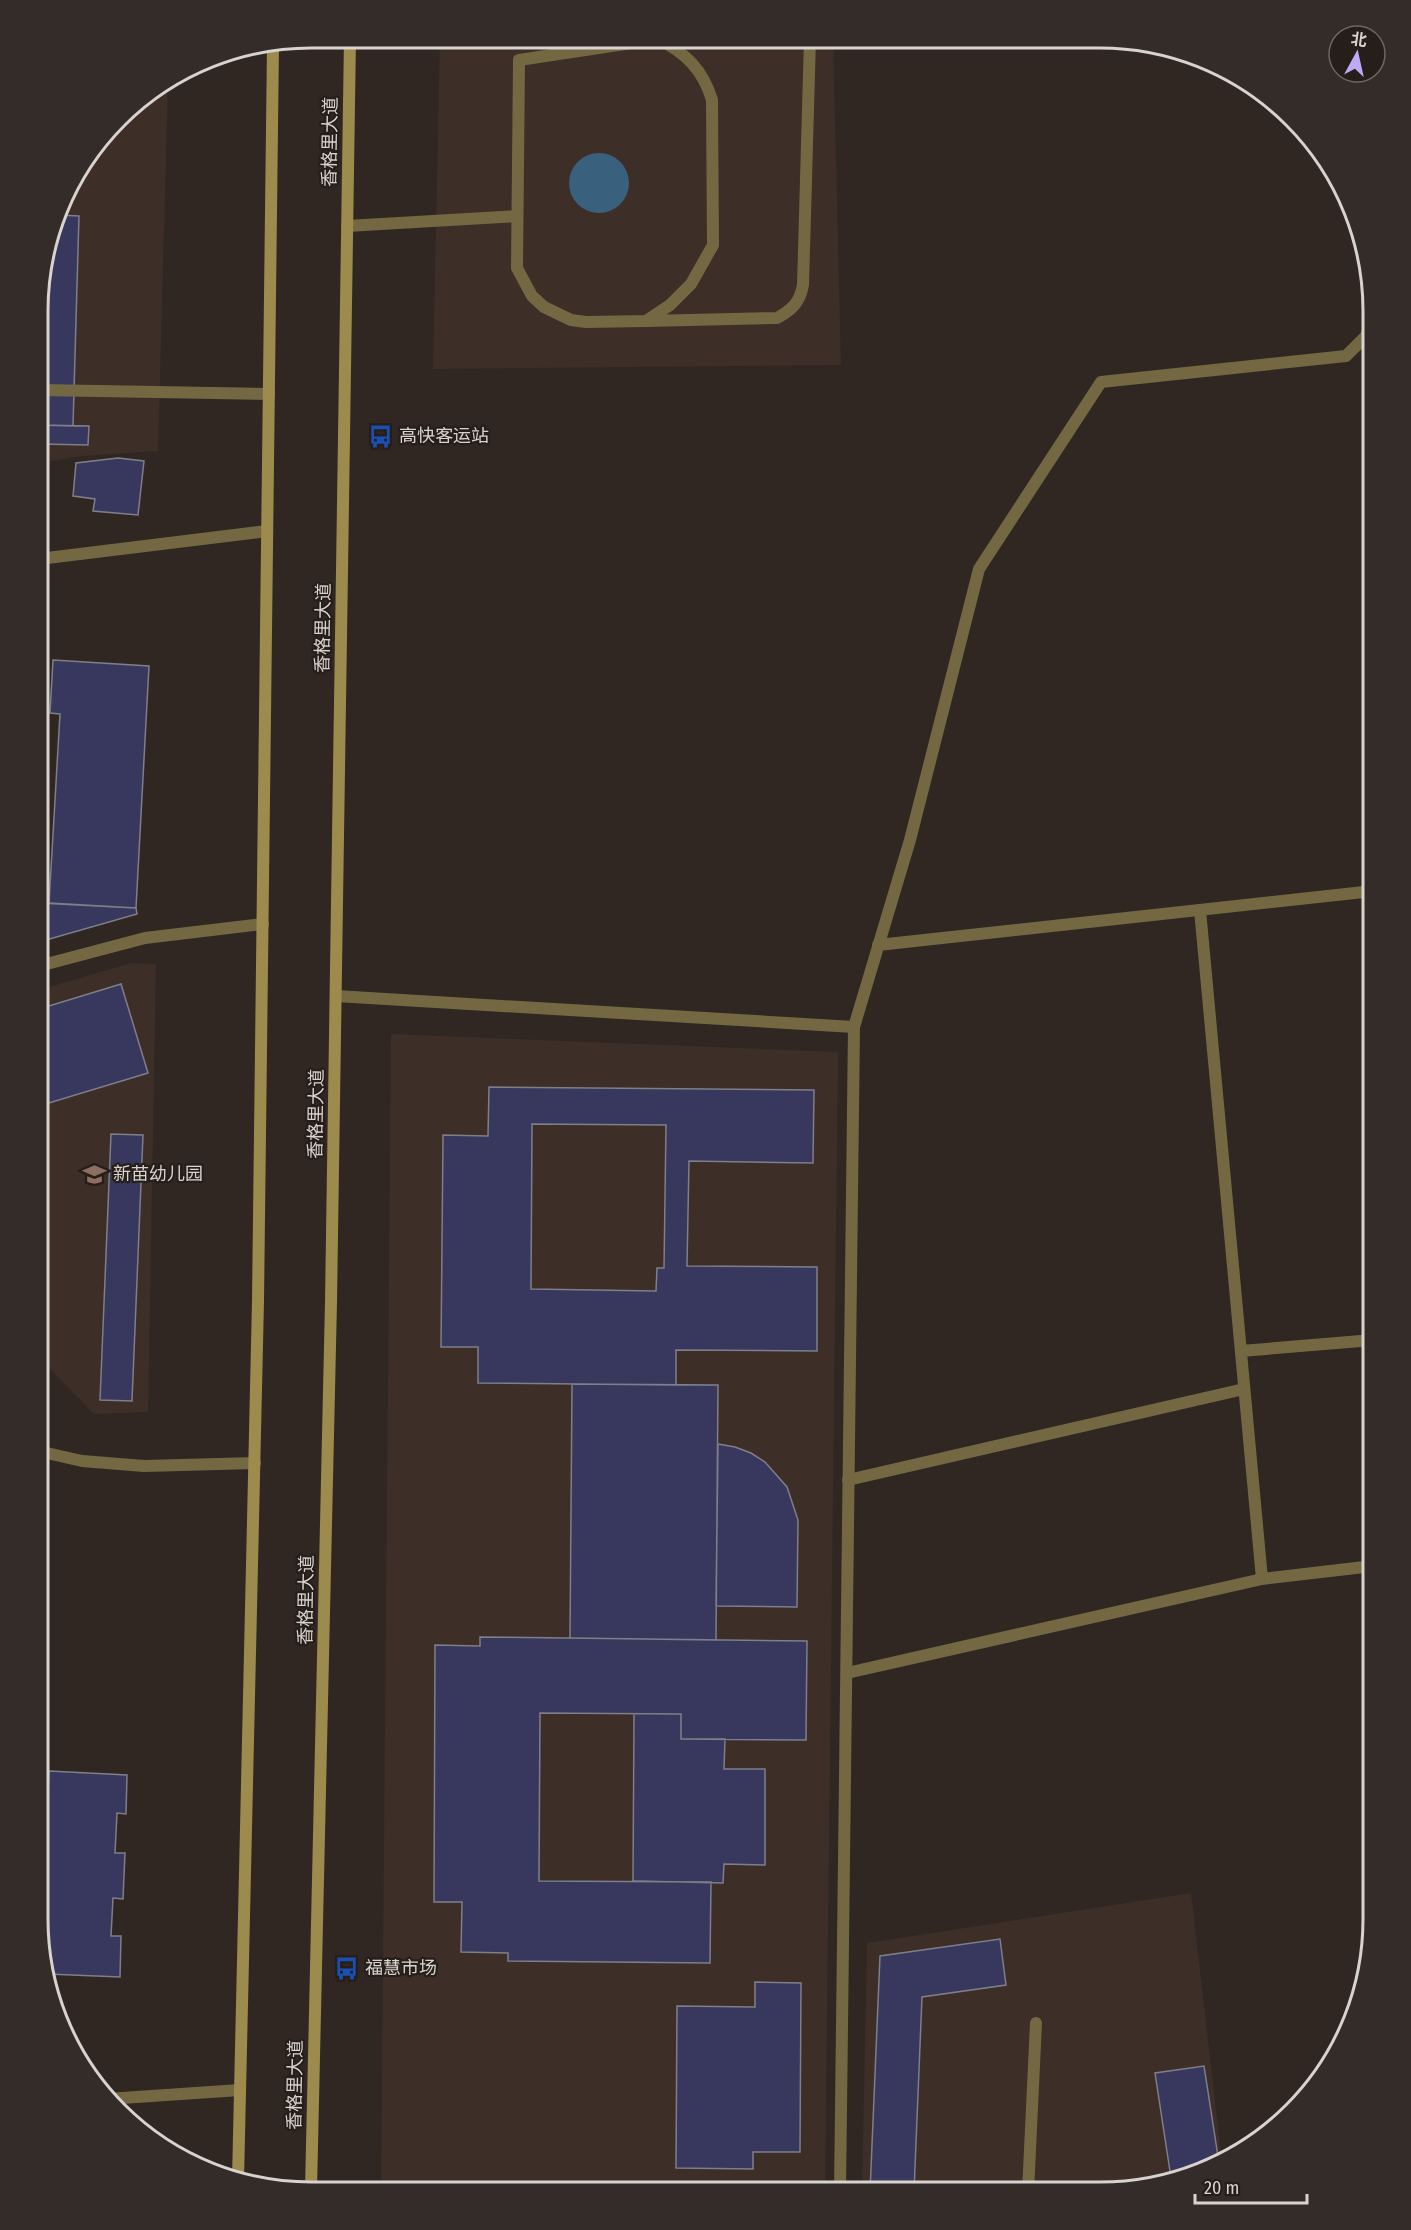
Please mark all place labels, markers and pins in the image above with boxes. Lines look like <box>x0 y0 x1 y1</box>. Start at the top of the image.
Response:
bus stop icon: 高快客运站 <box>368 423 394 449</box>
place label: 高快客运站 <box>399 425 489 447</box>
school or university icon: 新苗幼儿园 <box>82 1161 108 1187</box>
place label: 新苗幼儿园 <box>113 1163 203 1185</box>
bus stop icon: 福慧市场 <box>334 1955 360 1981</box>
place label: 福慧市场 <box>365 1957 437 1979</box>

